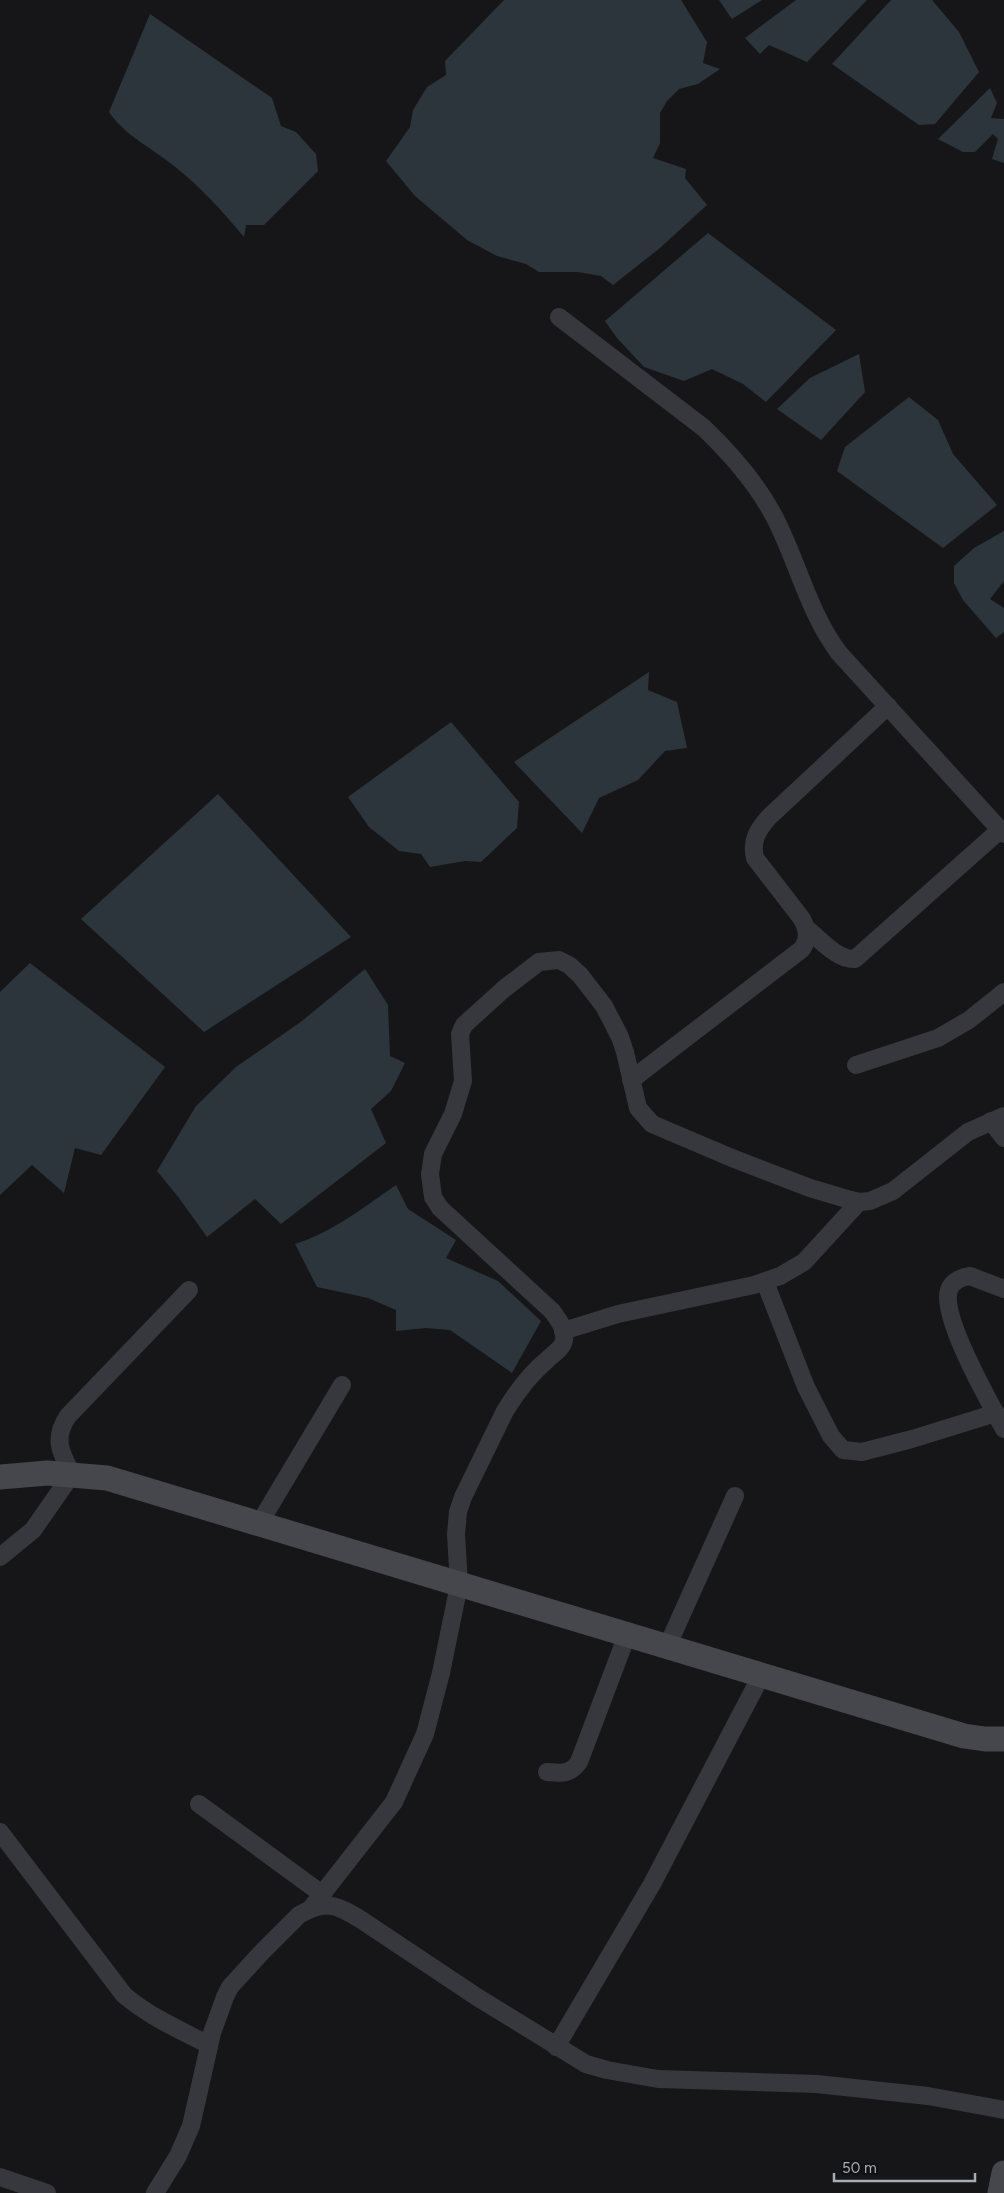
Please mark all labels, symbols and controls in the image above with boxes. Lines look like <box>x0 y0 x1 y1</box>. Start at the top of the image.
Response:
scale bar <box>834 2150 975 2182</box>
text: 50 m <box>842 2159 877 2177</box>

